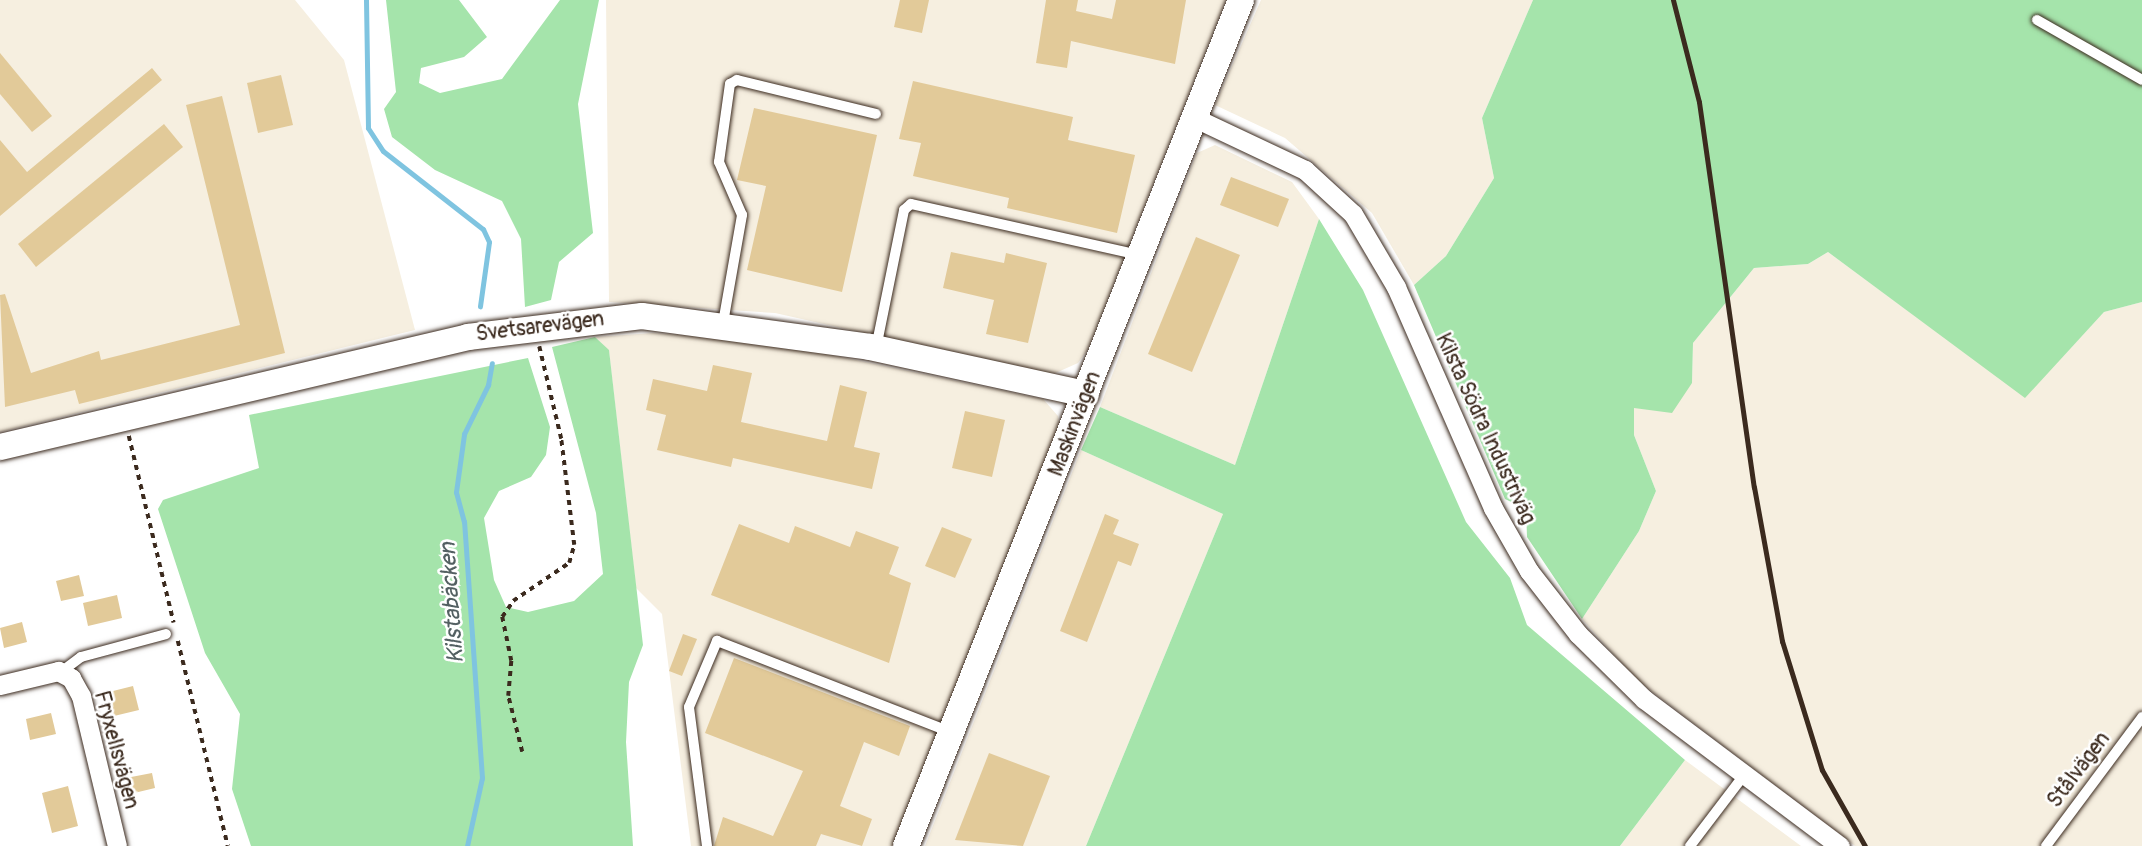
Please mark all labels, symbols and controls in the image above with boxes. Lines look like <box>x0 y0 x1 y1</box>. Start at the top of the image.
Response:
street label: Svetsarevägen <box>474 307 606 347</box>
street label: Kilsta Södra Industriväg <box>1430 330 1540 528</box>
street label: Maskinvägen <box>1043 368 1107 480</box>
water label: Kilstabäcken <box>434 542 470 664</box>
street label: Fryxellsvägen <box>88 688 144 812</box>
street label: Stålvägen <box>2042 727 2116 813</box>

